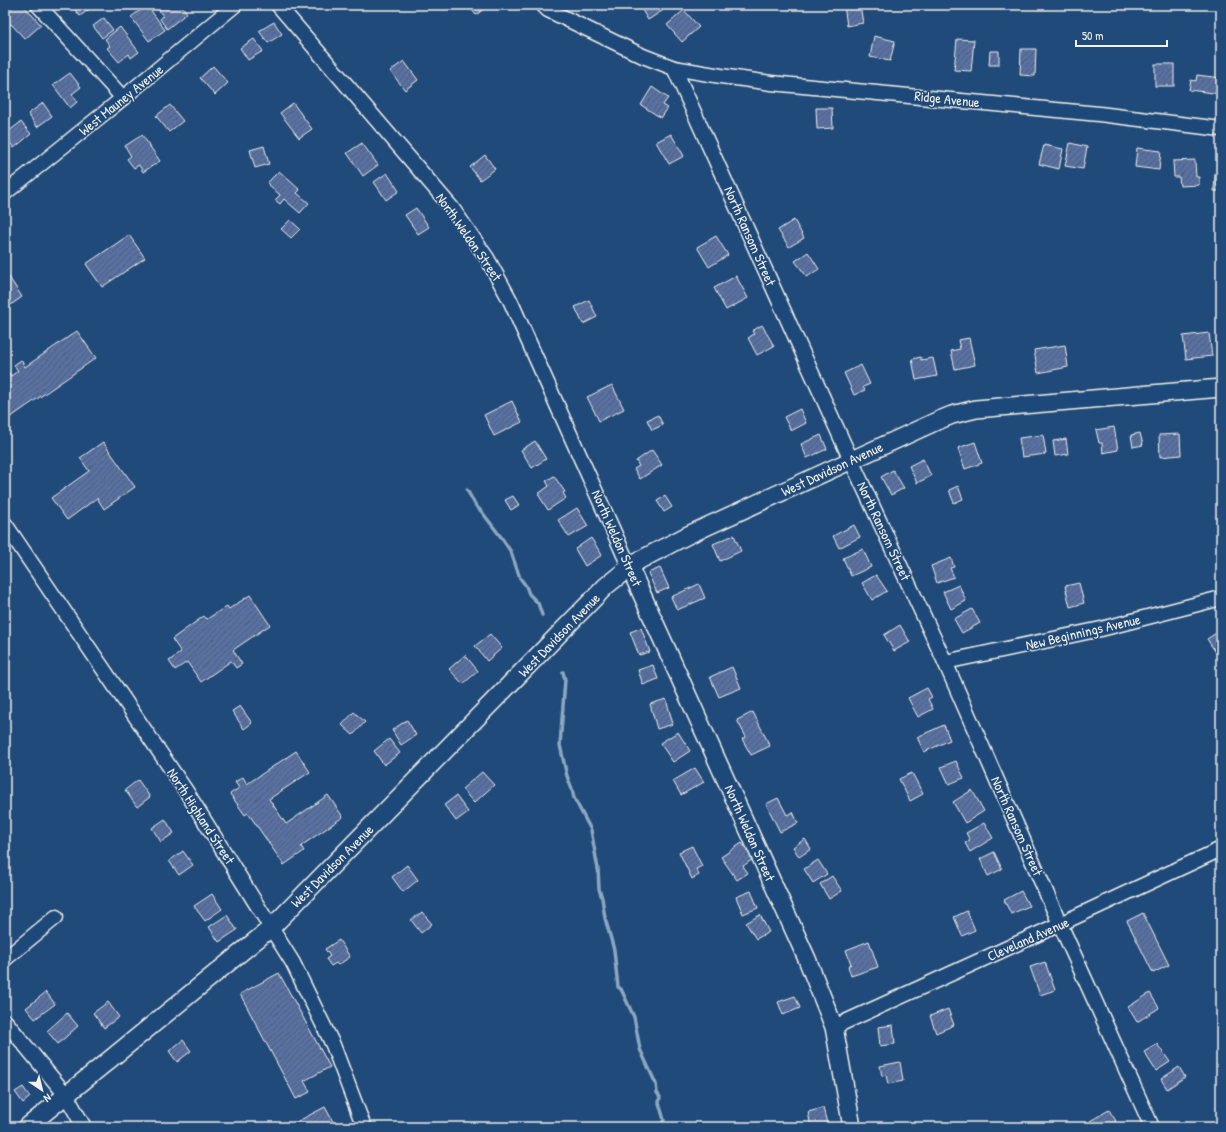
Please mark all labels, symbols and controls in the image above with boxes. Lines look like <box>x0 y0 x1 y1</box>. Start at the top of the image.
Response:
scale bar <box>1076 22 1167 48</box>
text: 50 m <box>1082 27 1103 44</box>
street label: West Mauney Avenue <box>74 59 168 140</box>
street label: Ridge Avenue <box>913 86 981 112</box>
street label: North Ransom Street <box>720 183 781 289</box>
street label: North Weldon Street <box>432 189 507 285</box>
street label: West Davidson Avenue <box>778 437 886 500</box>
street label: North Ransom Street <box>853 478 916 583</box>
street label: North Weldon Street <box>588 487 647 589</box>
street label: West Davidson Avenue <box>514 588 604 681</box>
street label: New Beginnings Avenue <box>1024 609 1143 655</box>
street label: North Highland Street <box>162 764 240 868</box>
street label: North Ransom Street <box>987 773 1048 879</box>
street label: North Weldon Street <box>721 782 780 884</box>
street label: West Davidson Avenue <box>286 820 378 911</box>
street label: Cleveland Avenue <box>984 912 1072 965</box>
north arrow <box>22 1070 62 1110</box>
text: N <box>41 1091 54 1106</box>

